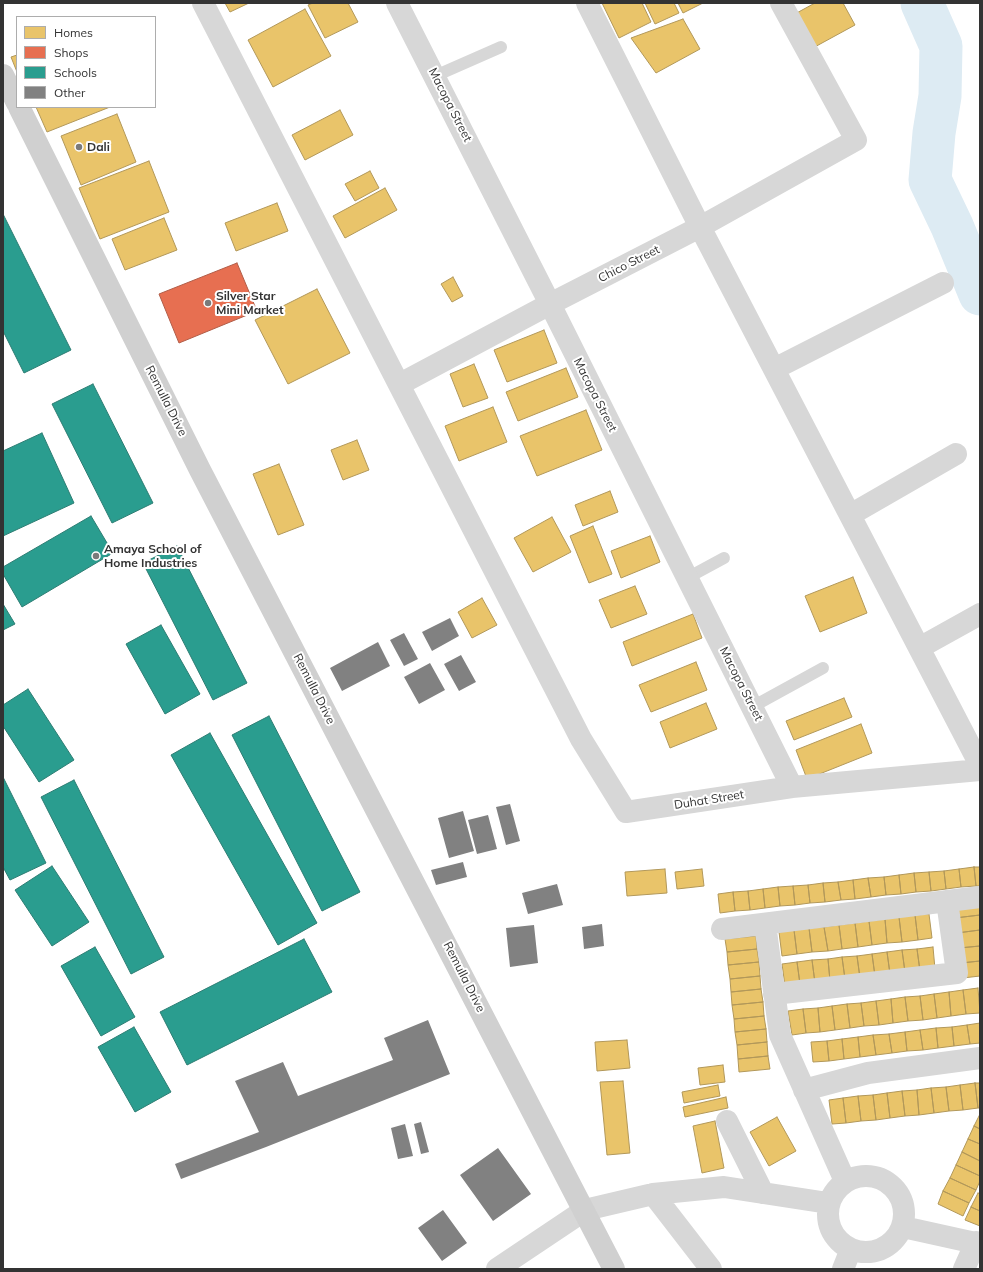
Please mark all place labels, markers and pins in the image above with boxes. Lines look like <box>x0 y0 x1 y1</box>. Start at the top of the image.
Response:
place label: Dali <box>87 140 110 154</box>
marker: Dali <box>74 142 84 152</box>
place label: Silver Star Mini Market <box>216 289 283 317</box>
marker: Silver Star Mini Market <box>203 298 213 308</box>
place label: Amaya School of Home Industries <box>104 542 201 570</box>
marker: Amaya School of Home Industries <box>91 551 101 561</box>

